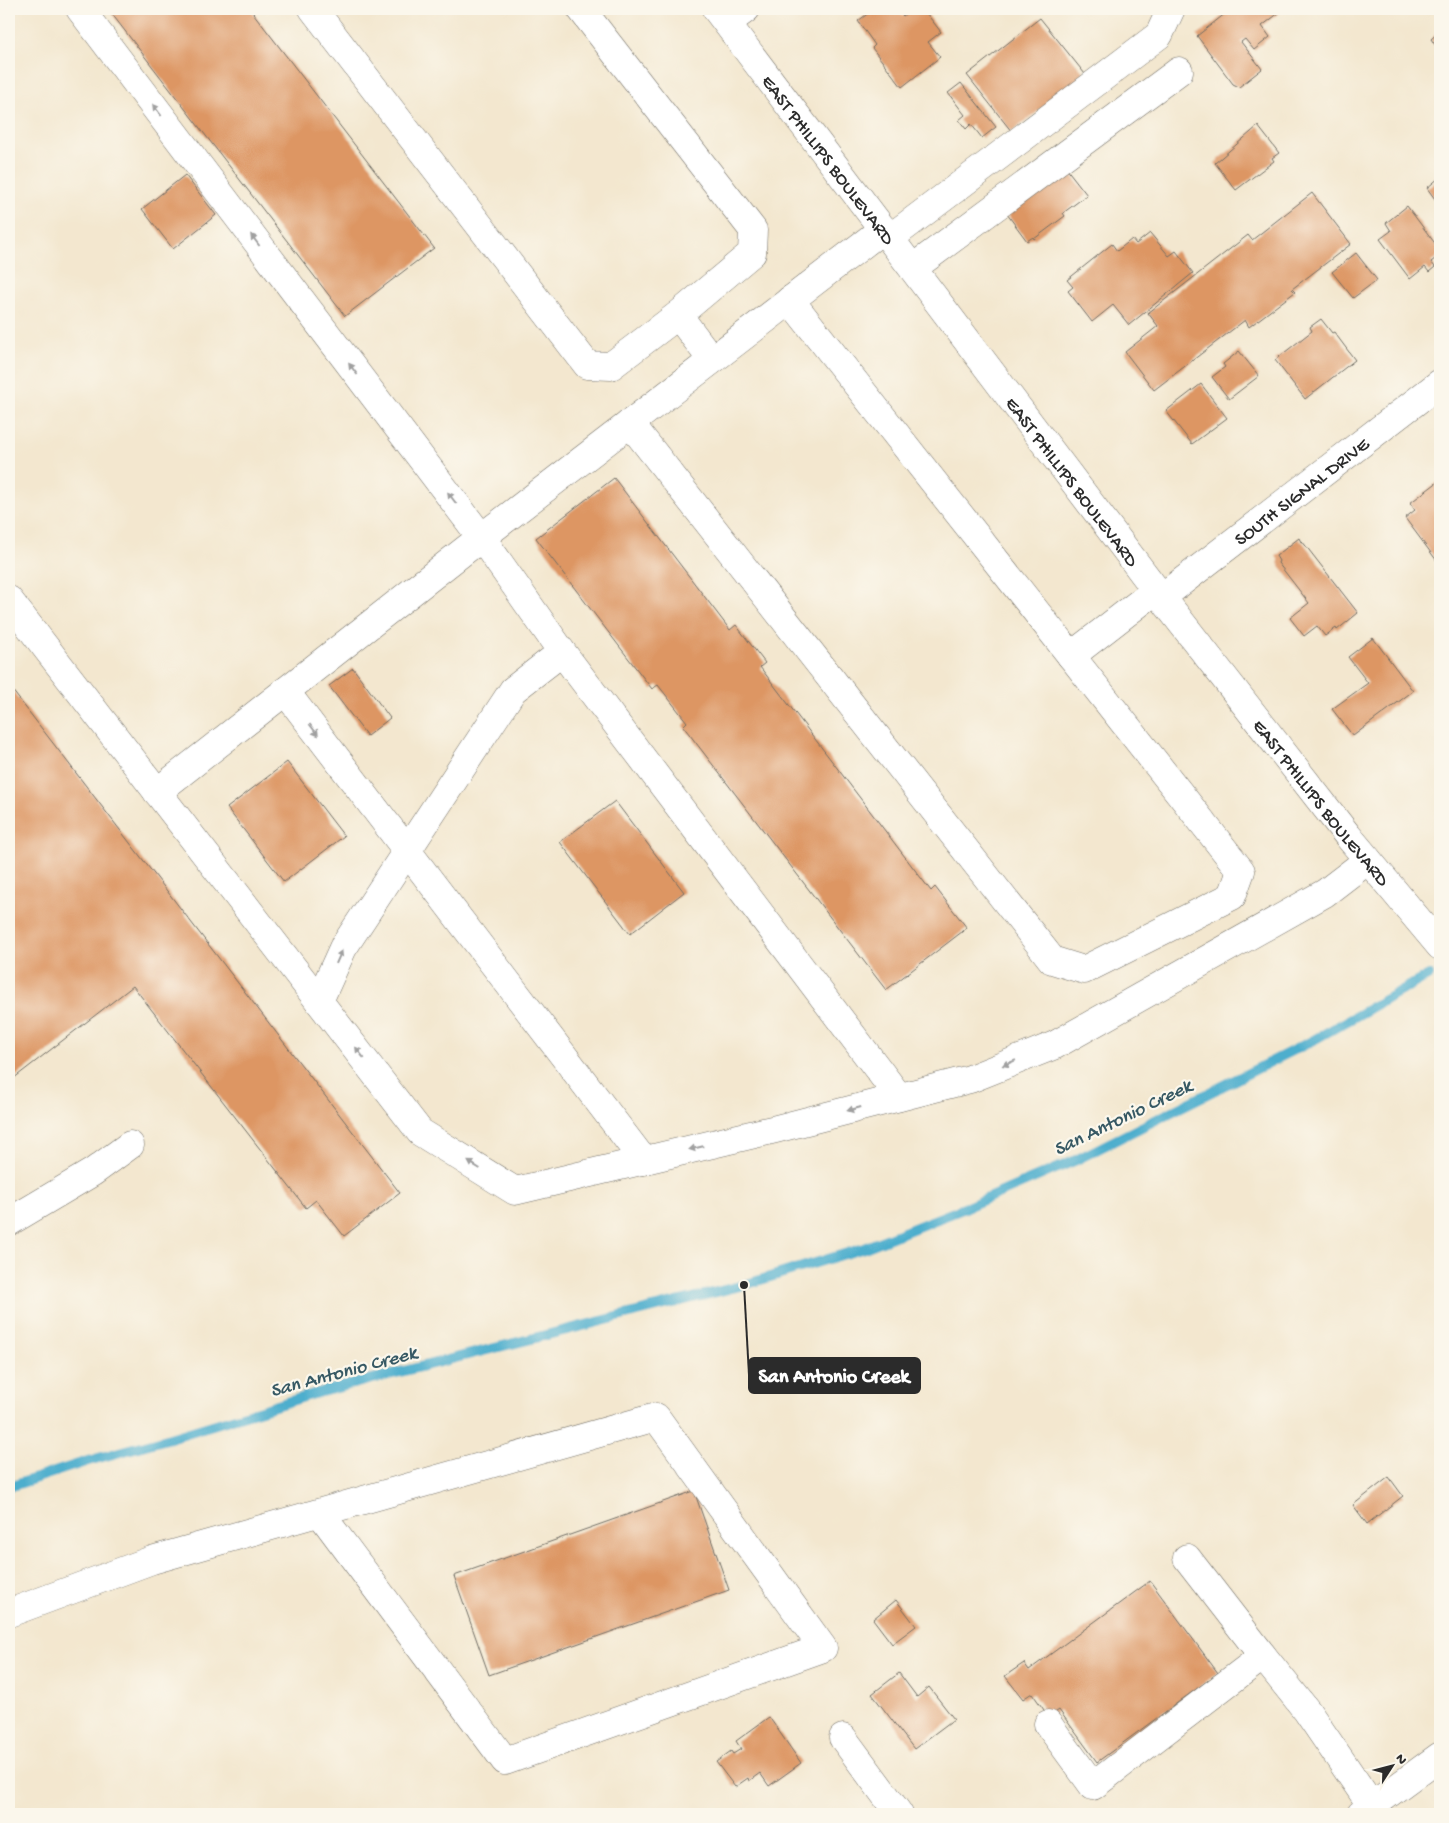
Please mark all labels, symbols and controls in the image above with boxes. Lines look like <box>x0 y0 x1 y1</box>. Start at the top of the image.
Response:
street label: EAST PHILLIPS BOULEVARD <box>755 72 899 251</box>
one-way arrow <box>152 103 162 117</box>
one-way arrow <box>250 233 260 247</box>
one-way arrow <box>348 363 359 376</box>
street label: EAST PHILLIPS BOULEVARD <box>999 394 1143 573</box>
street label: SOUTH SIGNAL DRIVE <box>1231 433 1376 552</box>
one-way arrow <box>446 492 457 505</box>
street label: EAST PHILLIPS BOULEVARD <box>1246 716 1393 893</box>
one-way arrow <box>309 723 320 736</box>
one-way arrow <box>336 950 344 964</box>
one-way arrow <box>354 1047 365 1060</box>
one-way arrow <box>1002 1060 1016 1068</box>
water label: San Antonio Creek <box>1051 1075 1198 1163</box>
one-way arrow <box>846 1105 861 1113</box>
one-way arrow <box>689 1144 704 1152</box>
one-way arrow <box>467 1161 480 1170</box>
water label: San Antonio Creek <box>268 1342 422 1404</box>
callout: San Antonio Creek <box>749 1358 920 1393</box>
text: San Antonio Creek <box>759 1367 912 1390</box>
north arrow <box>1366 1740 1416 1790</box>
text: N <box>1391 1751 1410 1769</box>

